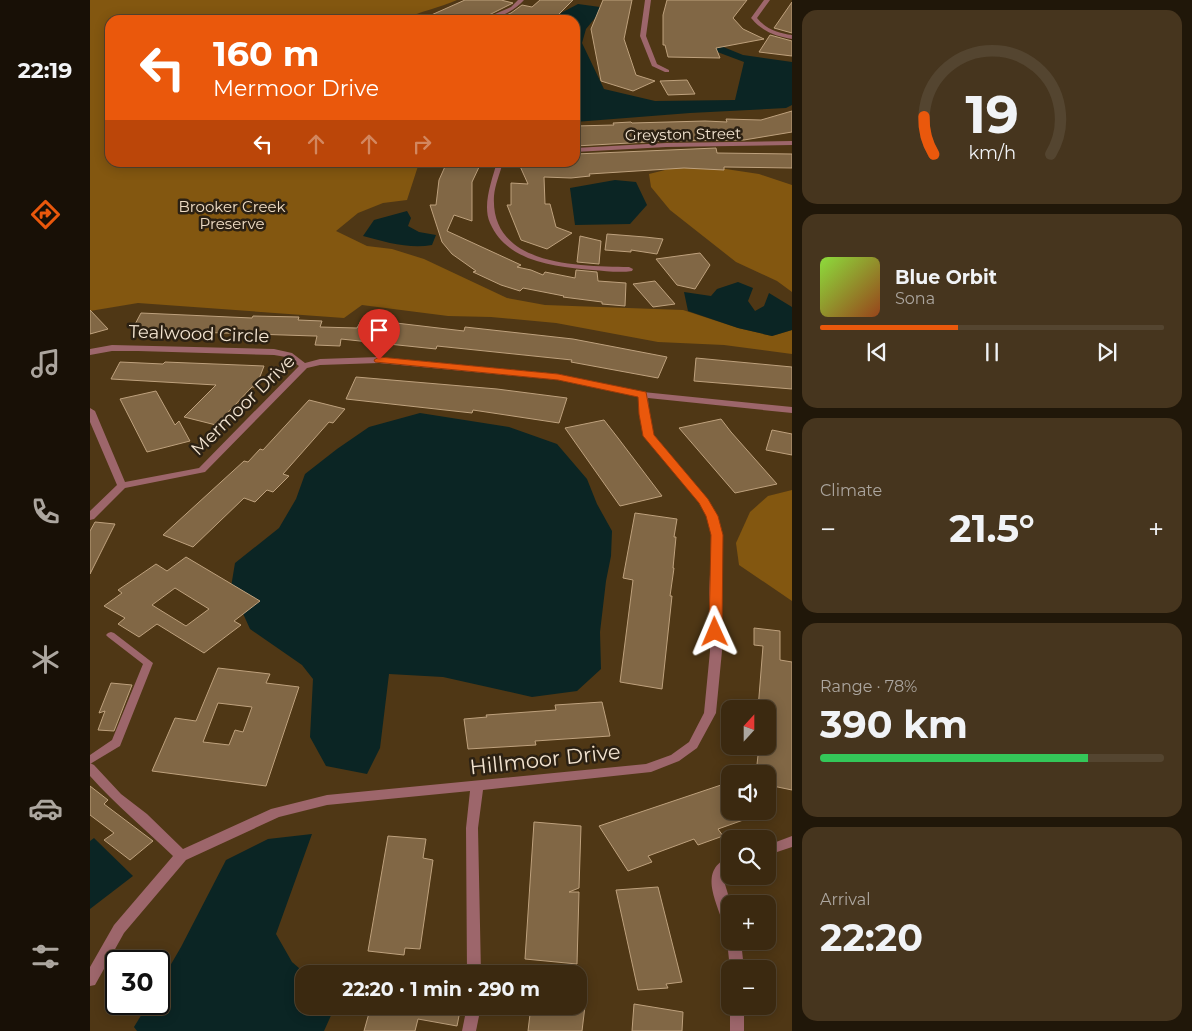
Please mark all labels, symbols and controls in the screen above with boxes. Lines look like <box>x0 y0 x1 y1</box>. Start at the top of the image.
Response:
text: 160 m <box>213 32 319 75</box>
icon: left <box>130 35 195 100</box>
text: 22:19 <box>18 57 72 84</box>
text: Mermoor Drive <box>213 75 379 102</box>
text: 19 <box>965 83 1019 146</box>
street label: Greyston Street <box>625 123 741 145</box>
icon: left <box>249 130 277 158</box>
icon: ahead <box>302 130 330 158</box>
icon: ahead <box>355 130 383 158</box>
icon: right <box>408 130 436 158</box>
text: km/h <box>968 142 1016 163</box>
icon: directions <box>28 197 63 232</box>
park label: Brooker Creek Preserve <box>178 197 286 233</box>
text: Blue Orbit <box>895 266 997 289</box>
text: Sona <box>895 289 935 308</box>
pin <box>358 309 400 360</box>
icon: arrive <box>365 316 393 344</box>
street label: Tealwood Circle <box>128 321 270 347</box>
icon: previous <box>863 338 891 366</box>
icon: pause <box>978 338 1006 366</box>
icon: next <box>1093 338 1121 366</box>
icon: music <box>28 346 63 381</box>
street label: Mermoor Drive <box>186 350 300 460</box>
text: Climate <box>820 481 882 500</box>
icon: phone <box>28 494 63 529</box>
text: 21.5° <box>949 505 1035 552</box>
text: − <box>820 512 836 546</box>
text: + <box>1148 512 1164 546</box>
position arrow <box>688 605 740 657</box>
icon: climate <box>28 642 63 677</box>
text: Range · 78% <box>820 677 917 696</box>
north arrow <box>721 700 776 755</box>
map controls <box>721 700 776 1015</box>
text: 390 km <box>820 701 968 748</box>
street label: Hillmoor Drive <box>468 739 622 779</box>
button: sound <box>721 765 776 820</box>
icon: car <box>28 791 63 826</box>
button: search <box>721 830 776 885</box>
text: Arrival <box>820 890 870 909</box>
button: + <box>721 895 776 950</box>
text: 22:20 <box>820 914 923 961</box>
icon: filters <box>28 939 63 974</box>
speed limit sign: 30 <box>105 950 170 1015</box>
button: − <box>721 960 776 1015</box>
text: 22:20 · 1 min · 290 m <box>342 978 540 1001</box>

